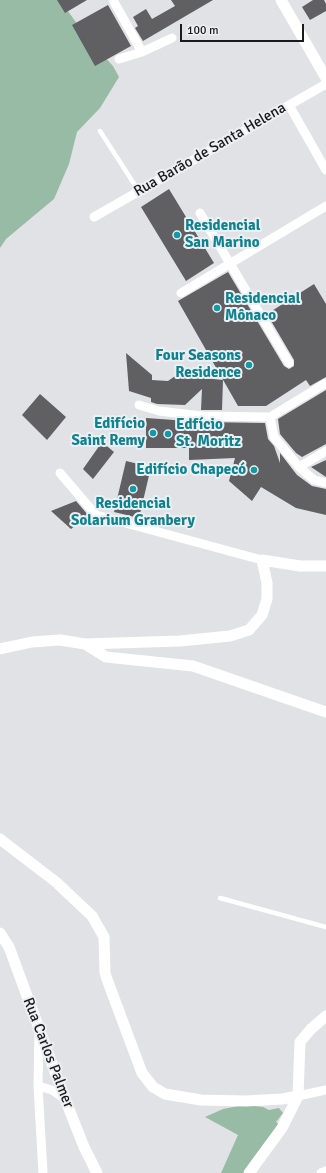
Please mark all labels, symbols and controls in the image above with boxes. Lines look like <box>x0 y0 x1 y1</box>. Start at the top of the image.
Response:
scale bar <box>182 16 306 42</box>
text: 100 m <box>187 23 219 38</box>
street label: Rua Barão de Santa Helena <box>131 99 289 201</box>
place label: Residencial San Marino <box>185 217 260 252</box>
marker: Residencial San Marino <box>172 230 182 240</box>
place label: Residencial Mônaco <box>225 290 300 325</box>
marker: Residencial Mônaco <box>212 303 222 313</box>
place label: Four Seasons Residence <box>155 347 241 382</box>
marker: Four Seasons Residence <box>244 360 254 370</box>
place label: Edifício Saint Remy <box>71 415 145 450</box>
place label: Edfício St. Moritz <box>176 416 241 451</box>
marker: Edifício Saint Remy <box>148 428 158 438</box>
marker: Edfício St. Moritz <box>163 429 173 439</box>
place label: Edifício Chapecó <box>136 461 246 479</box>
marker: Edifício Chapecó <box>249 465 259 475</box>
marker: Residencial Solarium Granbery <box>128 484 138 494</box>
place label: Residencial Solarium Granbery <box>71 495 195 530</box>
street label: Rua Carlos Palmer <box>19 995 77 1111</box>

